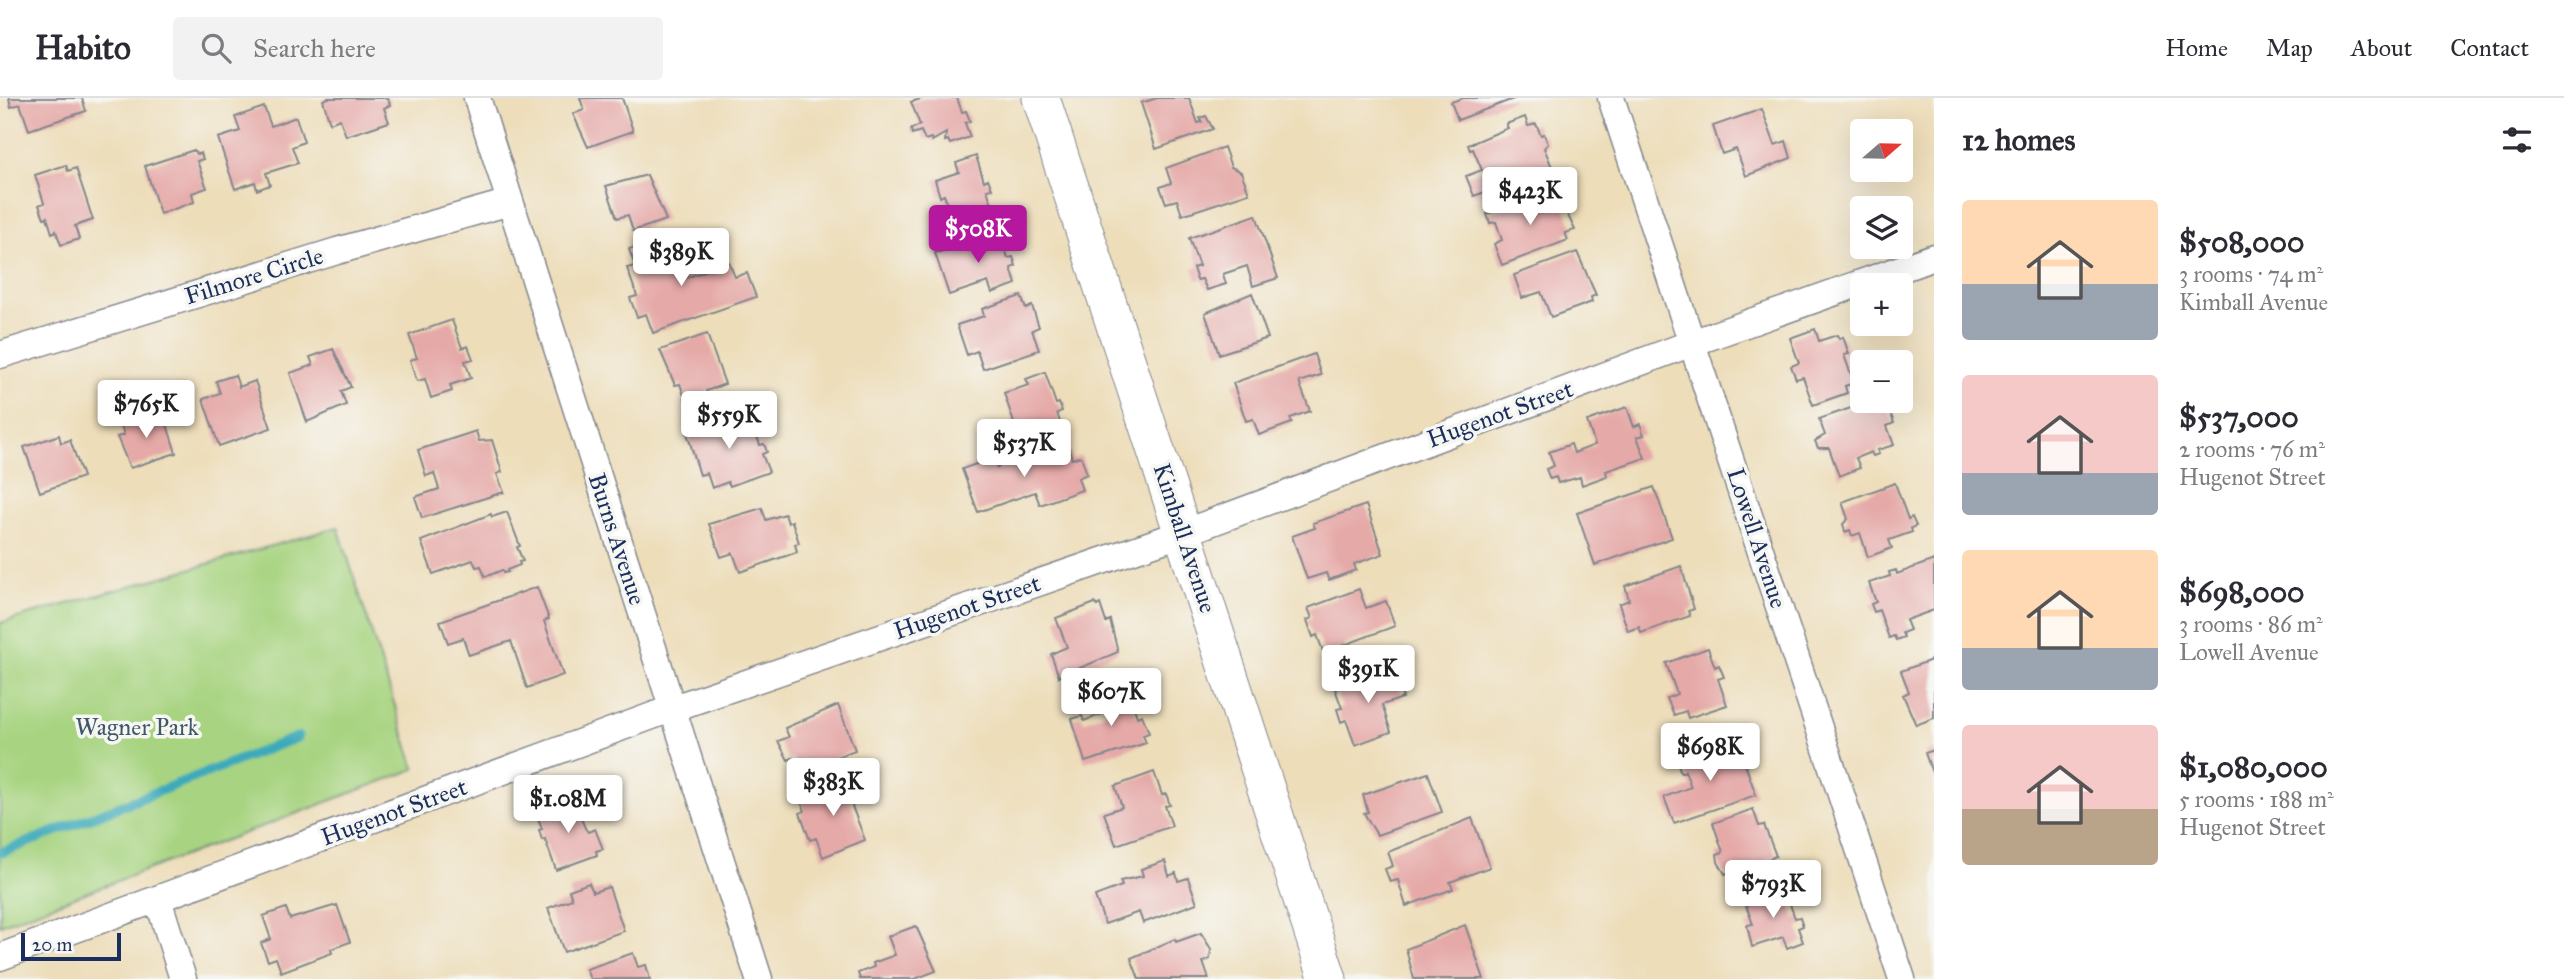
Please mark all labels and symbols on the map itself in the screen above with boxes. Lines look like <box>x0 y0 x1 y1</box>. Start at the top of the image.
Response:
north arrow <box>1850 119 1913 182</box>
pin: $423K <box>1481 167 1579 227</box>
pin: $508K <box>929 206 1027 265</box>
pin: $389K <box>632 228 730 288</box>
street label: Filmore Circle <box>181 241 327 311</box>
street label: Hugenot Street <box>1423 374 1578 454</box>
pin: $765K <box>97 380 195 440</box>
pin: $559K <box>680 392 778 451</box>
pin: $537K <box>975 420 1073 479</box>
street label: Kimball Avenue <box>1147 459 1223 617</box>
street label: Lowell Avenue <box>1720 464 1794 612</box>
street label: Burns Avenue <box>582 469 652 609</box>
street label: Hugenot Street <box>890 568 1045 646</box>
pin: $391K <box>1319 646 1417 705</box>
pin: $607K <box>1062 668 1160 728</box>
park label: Wagner Park <box>75 712 200 742</box>
pin: $698K <box>1661 724 1759 783</box>
pin: $383K <box>784 758 882 818</box>
street label: Hugenot Street <box>317 772 472 852</box>
pin: $1.08M <box>511 776 625 835</box>
pin: $793K <box>1724 860 1822 920</box>
scale bar <box>21 930 121 962</box>

